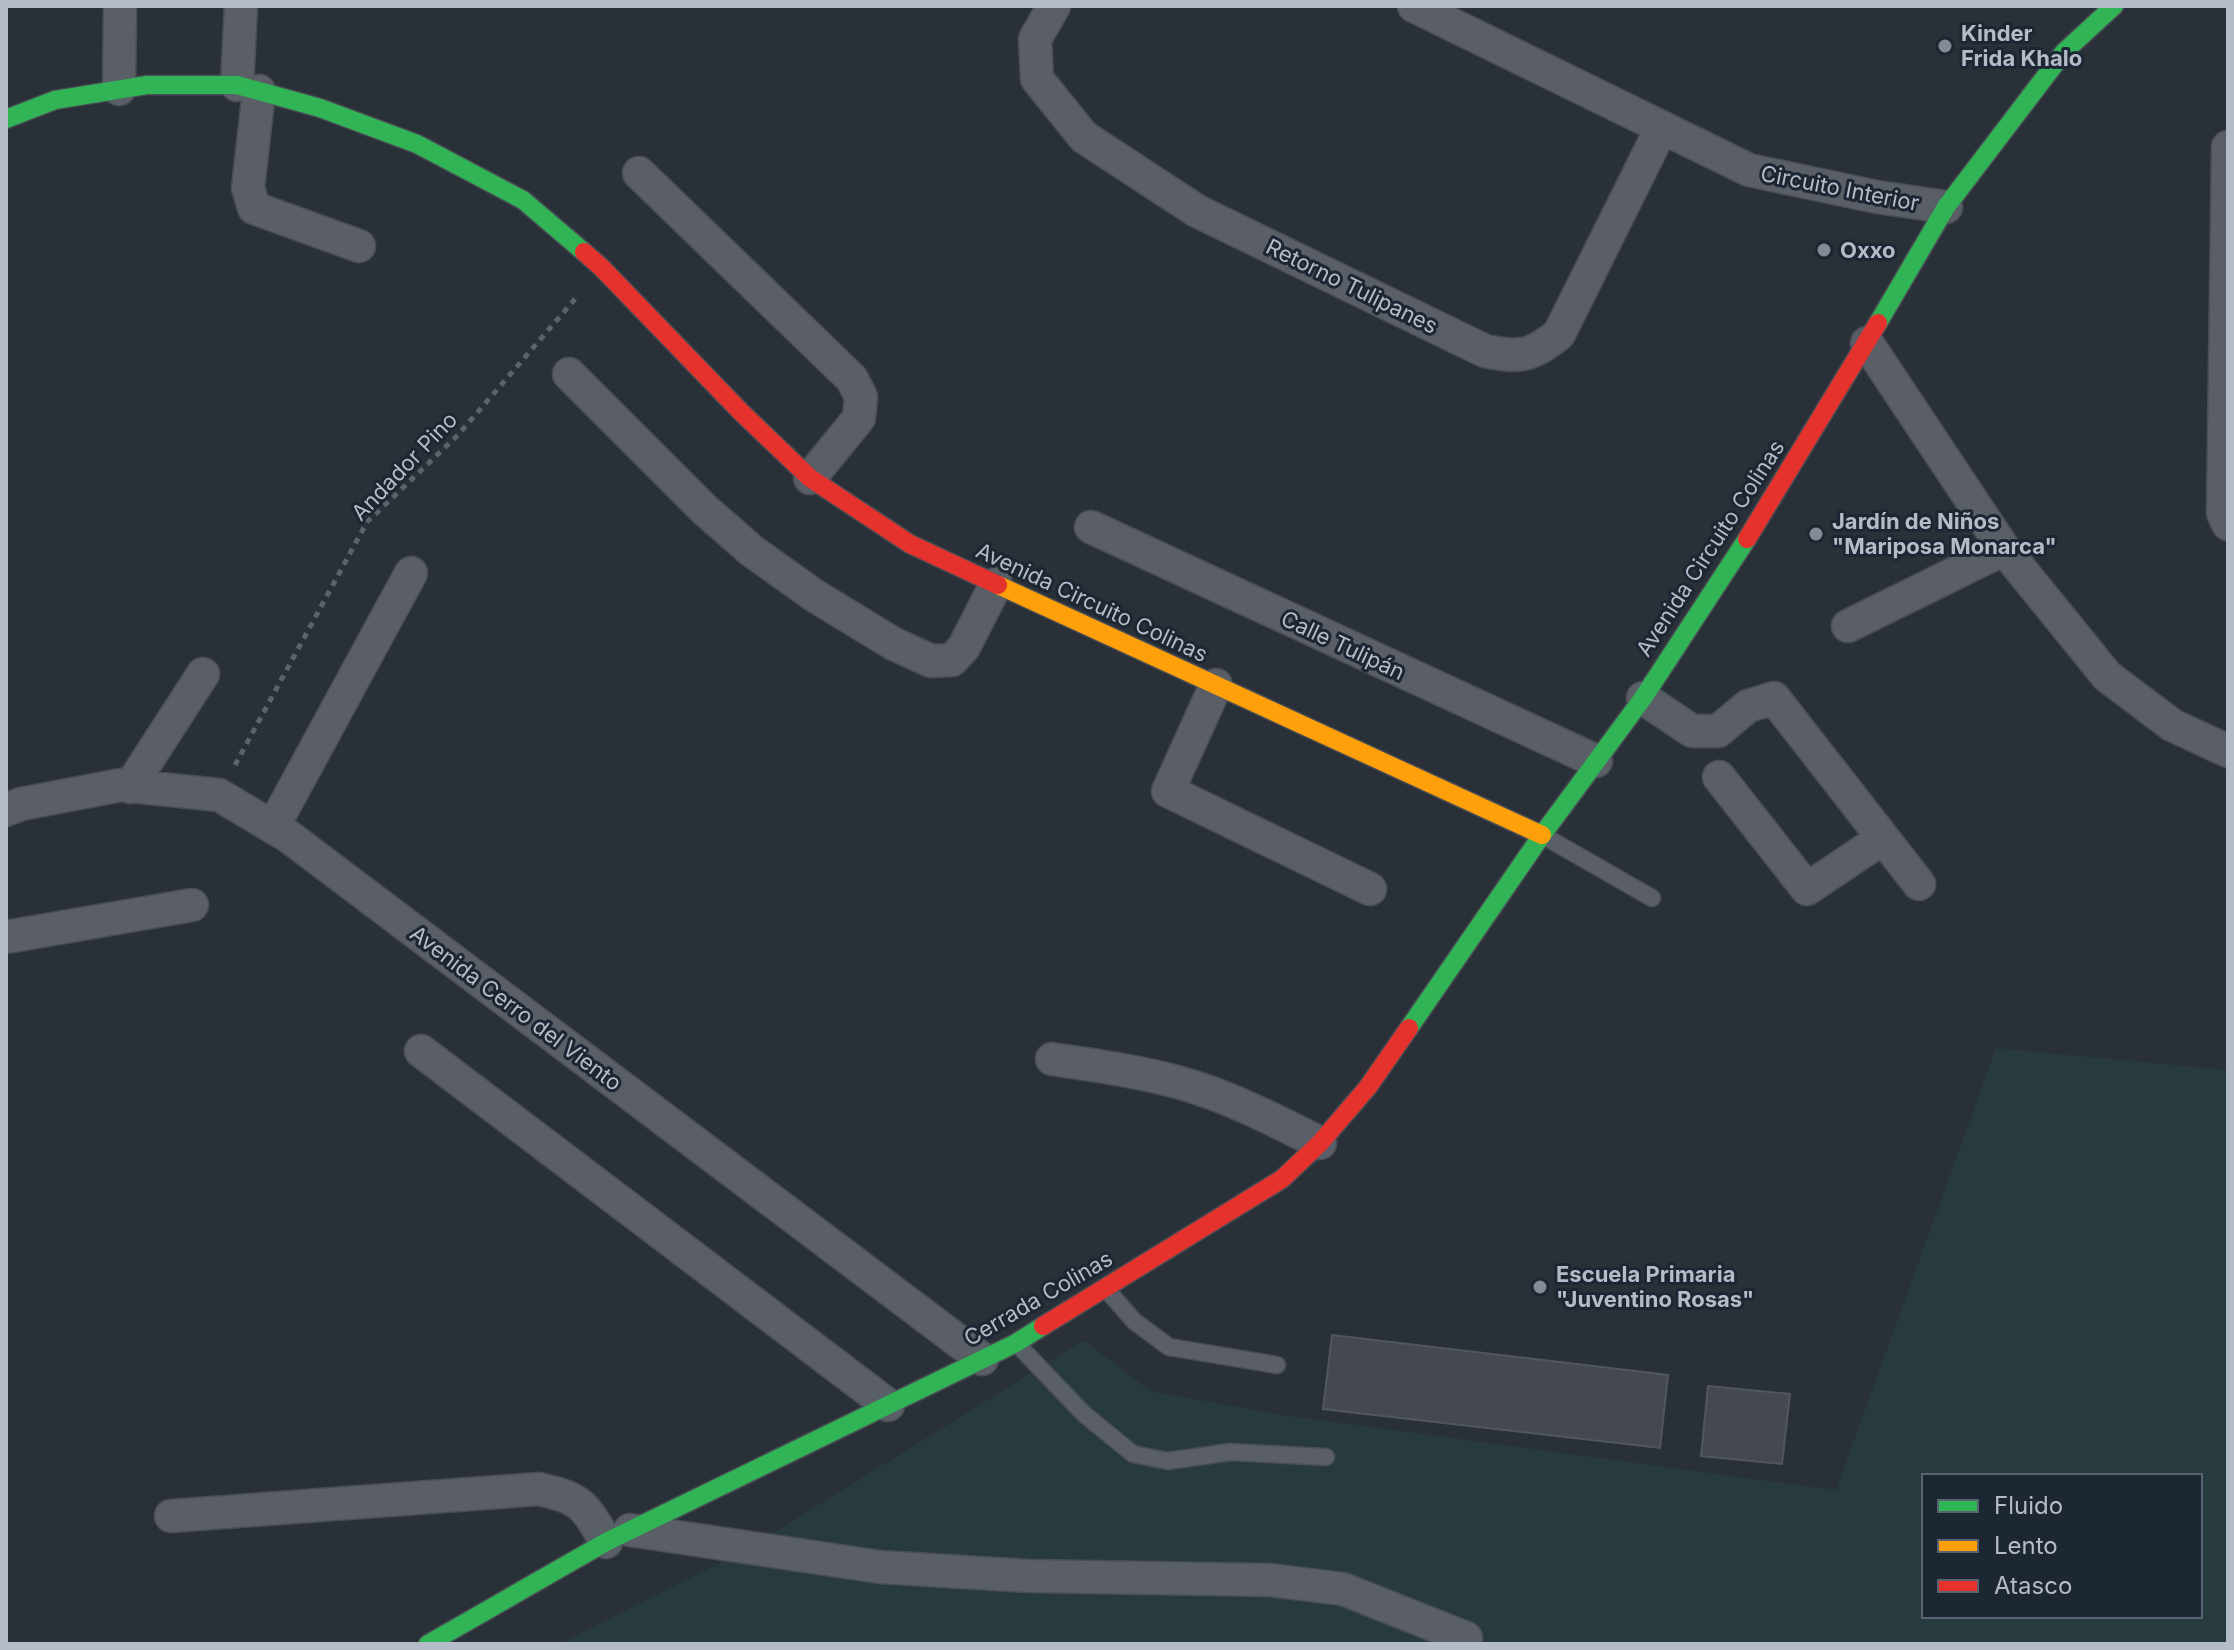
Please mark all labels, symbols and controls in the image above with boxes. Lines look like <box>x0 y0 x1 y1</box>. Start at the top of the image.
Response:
place label: Kinder Frida Khalo <box>1961 20 2082 71</box>
marker: Kinder Frida Khalo <box>1936 37 1954 55</box>
street label: Circuito Interior <box>1759 160 1921 216</box>
street label: Retorno Tulipanes <box>1262 233 1442 339</box>
place label: Oxxo <box>1840 237 1896 263</box>
marker: Oxxo <box>1815 241 1833 259</box>
street label: Andador Pino <box>346 406 462 526</box>
street label: Avenida Circuito Colinas <box>1630 435 1790 661</box>
place label: Jardín de Niños "Mariposa Monarca" <box>1832 508 2057 559</box>
marker: Jardín de Niños "Mariposa Monarca" <box>1807 525 1825 543</box>
street label: Avenida Circuito Colinas <box>972 537 1212 667</box>
street label: Calle Tulipán <box>1277 605 1409 685</box>
street label: Avenida Cerro del Viento <box>405 920 627 1096</box>
street label: Cerrada Colinas <box>959 1245 1117 1351</box>
place label: Escuela Primaria "Juventino Rosas" <box>1556 1261 1754 1312</box>
marker: Escuela Primaria "Juventino Rosas" <box>1531 1278 1549 1296</box>
legend <box>1922 1474 2202 1618</box>
text: Fluido <box>1994 1491 2063 1520</box>
text: Lento <box>1994 1531 2058 1560</box>
text: Atasco <box>1994 1571 2072 1600</box>

